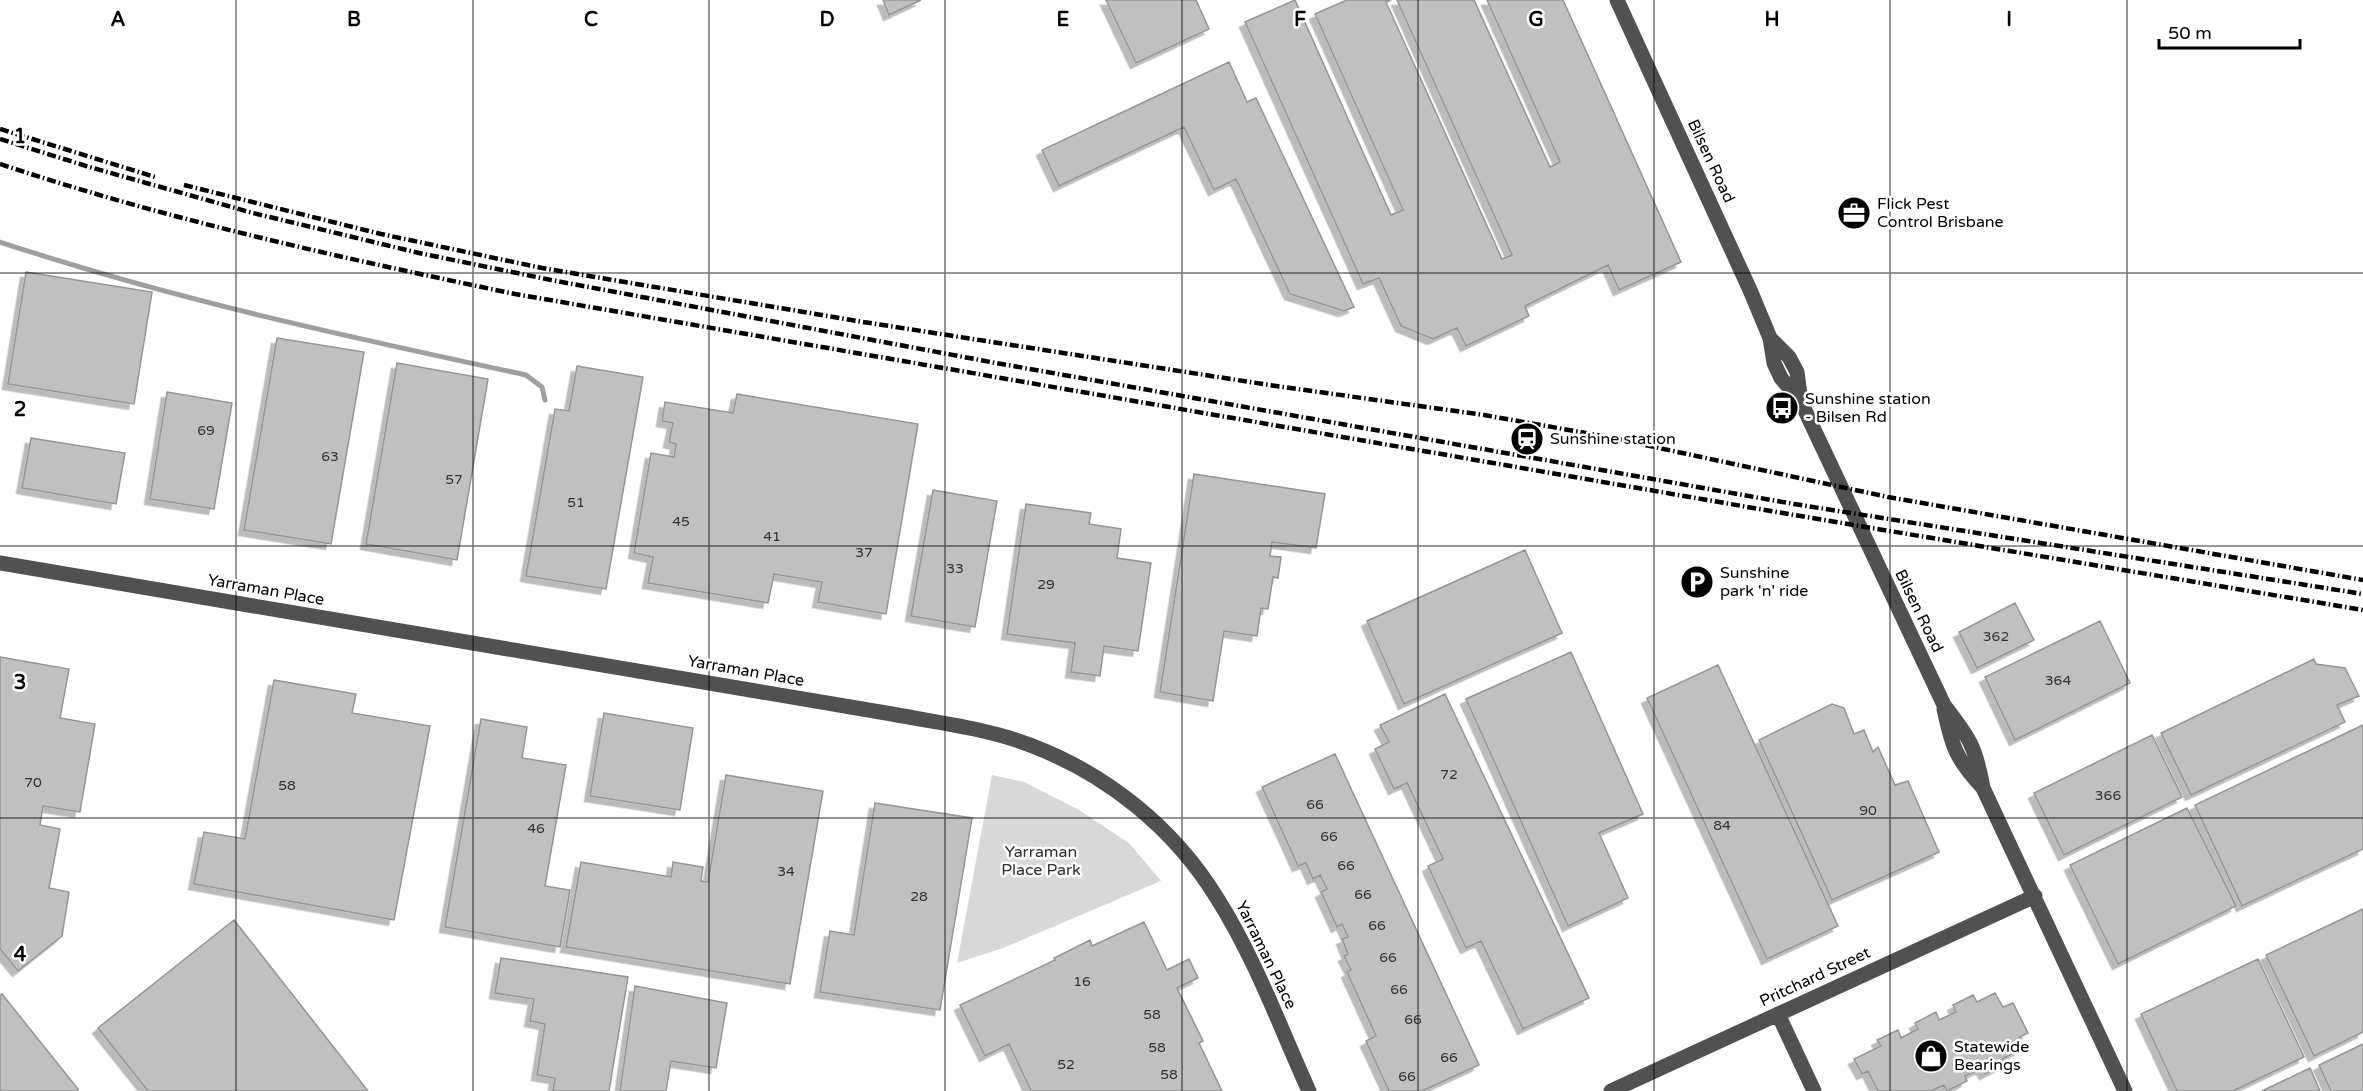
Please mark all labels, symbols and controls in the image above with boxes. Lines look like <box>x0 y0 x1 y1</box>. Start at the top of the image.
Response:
text: A <box>111 8 126 32</box>
text: B <box>347 8 361 32</box>
text: C <box>584 8 598 32</box>
text: D <box>819 8 835 32</box>
text: E <box>1057 8 1070 32</box>
text: F <box>1294 8 1306 32</box>
text: G <box>1528 8 1544 32</box>
text: H <box>1764 8 1780 32</box>
text: I <box>2006 8 2012 32</box>
scale bar <box>2159 12 2300 50</box>
text: 50 m <box>2168 22 2212 44</box>
street label: Bilsen Road <box>1683 116 1739 206</box>
text: 1 <box>14 125 26 149</box>
place label: Flick Pest Control Brisbane <box>1877 194 2004 232</box>
office icon: Flick Pest Control Brisbane <box>1836 195 1872 231</box>
place label: Sunshine station - Bilsen Rd <box>1805 389 1931 427</box>
bus stop icon: Sunshine station - Bilsen Rd <box>1764 390 1800 426</box>
text: 2 <box>14 398 26 422</box>
station icon: Sunshine station <box>1509 421 1545 457</box>
house number: 69 <box>197 422 215 439</box>
place label: Sunshine station <box>1550 429 1676 449</box>
house number: 63 <box>321 448 339 465</box>
house number: 57 <box>445 471 463 488</box>
house number: 51 <box>567 494 585 511</box>
house number: 45 <box>672 513 690 530</box>
house number: 41 <box>763 528 781 545</box>
house number: 37 <box>855 544 873 561</box>
house number: 33 <box>946 560 964 577</box>
place label: Sunshine park 'n' ride <box>1720 563 1808 601</box>
parking icon: Sunshine park 'n' ride <box>1679 564 1715 600</box>
street label: Bilsen Road <box>1890 566 1948 656</box>
street label: Yarraman Place <box>206 570 326 610</box>
house number: 29 <box>1037 576 1055 593</box>
house number: 362 <box>1983 628 2009 645</box>
street label: Yarraman Place <box>686 651 806 691</box>
text: 3 <box>14 671 26 695</box>
house number: 364 <box>2045 672 2071 689</box>
house number: 72 <box>1440 766 1458 783</box>
house number: 70 <box>24 774 42 791</box>
house number: 58 <box>278 777 296 794</box>
house number: 366 <box>2095 787 2121 804</box>
house number: 66 <box>1306 796 1324 813</box>
house number: 90 <box>1859 802 1877 819</box>
house number: 84 <box>1713 817 1731 834</box>
house number: 46 <box>527 820 545 837</box>
house number: 66 <box>1320 828 1338 845</box>
park label: Yarraman Place Park <box>1001 842 1081 880</box>
house number: 66 <box>1337 857 1355 874</box>
house number: 34 <box>777 863 795 880</box>
house number: 66 <box>1354 886 1372 903</box>
house number: 28 <box>910 888 928 905</box>
street label: Yarraman Place <box>1231 898 1301 1012</box>
house number: 66 <box>1368 917 1386 934</box>
text: 4 <box>14 943 27 967</box>
street label: Pritchard Street <box>1756 943 1874 1011</box>
house number: 66 <box>1379 949 1397 966</box>
house number: 16 <box>1073 973 1091 990</box>
house number: 66 <box>1390 981 1408 998</box>
house number: 58 <box>1143 1006 1161 1023</box>
house number: 66 <box>1404 1011 1422 1028</box>
place label: Statewide Bearings <box>1954 1037 2029 1075</box>
shop icon: Statewide Bearings <box>1913 1038 1949 1074</box>
house number: 58 <box>1148 1039 1166 1056</box>
house number: 66 <box>1440 1049 1458 1066</box>
house number: 52 <box>1057 1056 1075 1073</box>
house number: 58 <box>1160 1066 1178 1083</box>
house number: 66 <box>1398 1068 1416 1085</box>

